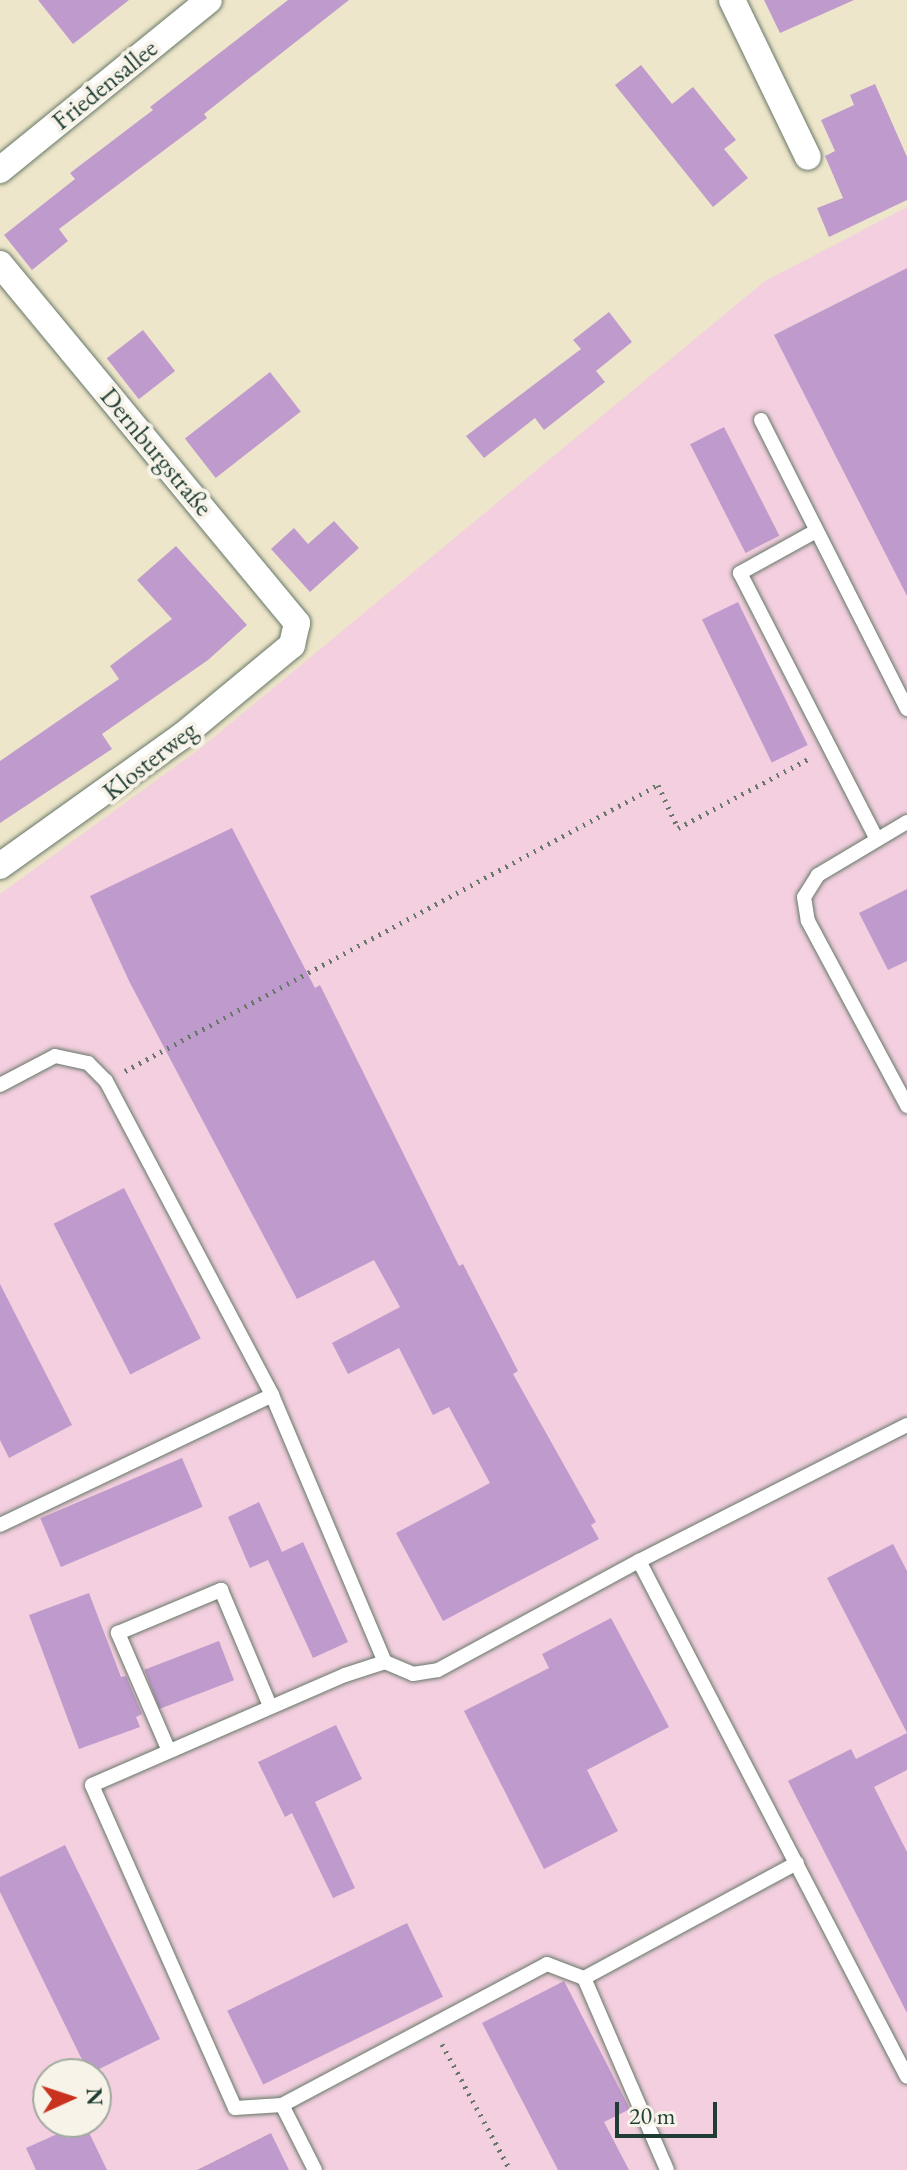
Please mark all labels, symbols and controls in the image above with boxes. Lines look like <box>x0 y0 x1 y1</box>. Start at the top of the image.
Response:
street label: Friedensallee <box>46 33 164 137</box>
street label: Dernburgstraße <box>93 381 219 523</box>
street label: Klosterweg <box>97 715 203 807</box>
north arrow <box>32 2058 112 2138</box>
scale bar <box>619 2086 721 2136</box>
text: N <box>80 2087 109 2106</box>
text: 20 m <box>629 2100 676 2131</box>

